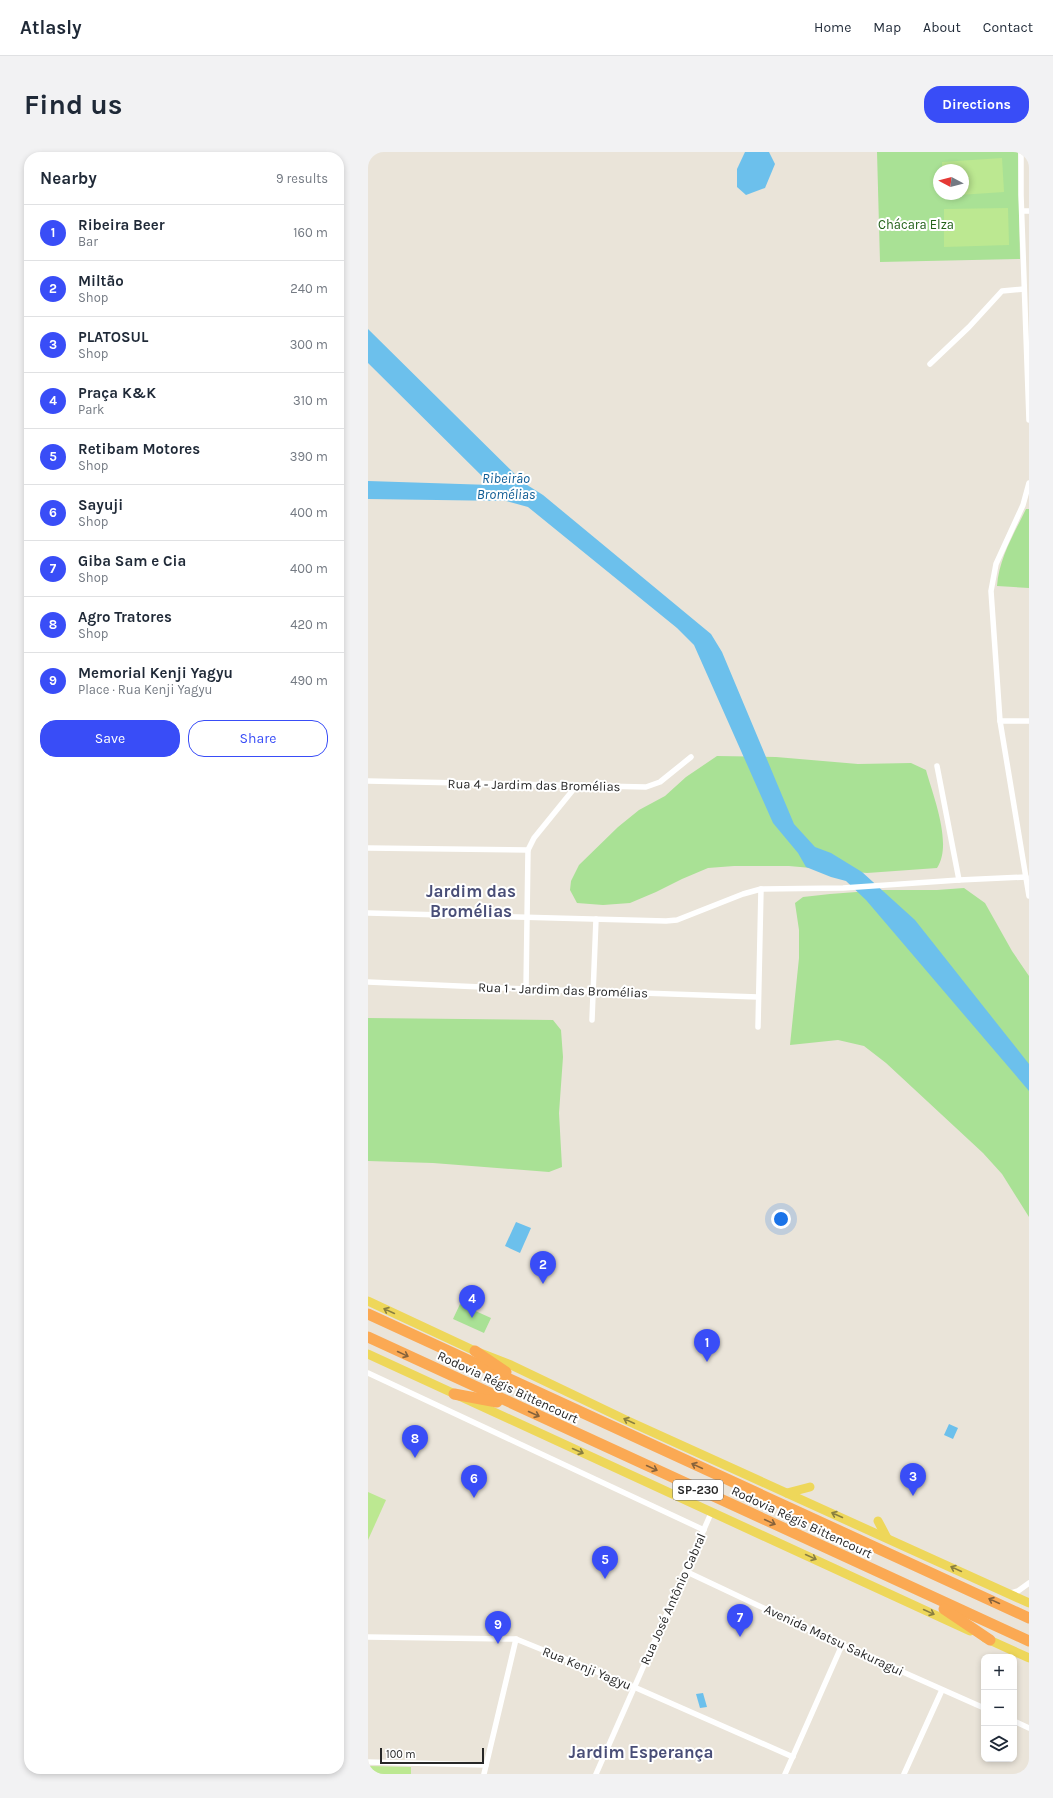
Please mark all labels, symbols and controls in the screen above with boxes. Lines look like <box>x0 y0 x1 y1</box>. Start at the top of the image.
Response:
text: Atlasly <box>20 17 82 39</box>
text: Home <box>814 19 851 36</box>
text: Map <box>873 19 901 36</box>
text: About <box>923 19 961 36</box>
text: Contact <box>983 19 1033 36</box>
button: Directions <box>924 86 1029 123</box>
text: Find us <box>24 88 123 121</box>
north arrow <box>933 164 969 200</box>
text: Nearby <box>40 168 97 188</box>
text: 9 results <box>276 171 328 186</box>
text: Ribeira Beer <box>78 216 165 234</box>
park label: Chácara Elza <box>878 217 954 232</box>
text: 1 <box>51 225 55 240</box>
text: 160 m <box>293 225 328 240</box>
text: Bar <box>78 234 98 249</box>
text: Miltão <box>78 272 124 290</box>
text: 2 <box>49 281 57 296</box>
text: 240 m <box>290 281 328 296</box>
text: Shop <box>78 290 108 305</box>
text: PLATOSUL <box>78 328 148 346</box>
text: 3 <box>49 337 57 352</box>
text: 300 m <box>290 337 328 352</box>
text: Shop <box>78 346 108 361</box>
text: Praça K&K <box>78 384 156 402</box>
text: 4 <box>49 393 57 408</box>
text: 310 m <box>293 393 328 408</box>
text: Park <box>78 402 104 417</box>
text: Retibam Motores <box>78 440 200 458</box>
text: 5 <box>49 449 57 464</box>
text: 390 m <box>290 449 328 464</box>
text: Shop <box>78 458 108 473</box>
water label: Ribeirão Bromélias <box>477 470 536 503</box>
text: Sayuji <box>78 496 123 514</box>
text: 6 <box>49 505 57 520</box>
text: 400 m <box>290 505 328 520</box>
text: Shop <box>78 514 108 529</box>
text: Giba Sam e Cia <box>78 552 186 570</box>
text: 7 <box>50 561 56 576</box>
text: 400 m <box>290 561 328 576</box>
text: Shop <box>78 570 108 585</box>
text: Agro Tratores <box>78 608 172 626</box>
text: 8 <box>49 617 57 632</box>
text: 420 m <box>290 617 328 632</box>
text: Shop <box>78 626 108 641</box>
text: Memorial Kenji Yagyu <box>78 664 233 682</box>
text: 9 <box>49 673 57 688</box>
text: 490 m <box>290 673 328 688</box>
text: Place · Rua Kenji Yagyu <box>78 682 212 697</box>
button: Save <box>40 720 180 757</box>
button: Share <box>188 720 328 757</box>
street label: Rua 4 - Jardim das Bromélias <box>447 776 621 794</box>
district label: Jardim das Bromélias <box>426 881 516 921</box>
street label: Rua 1 - Jardim das Bromélias <box>478 980 648 1000</box>
your location <box>771 1209 791 1229</box>
pin: 2 <box>530 1251 556 1284</box>
pin: 4 <box>459 1285 485 1318</box>
one-way arrow <box>384 1307 396 1314</box>
pin: 1 <box>694 1329 720 1362</box>
street label: Rodovia Régis Bittencourt <box>435 1348 581 1426</box>
one-way arrow <box>397 1351 409 1358</box>
one-way arrow <box>528 1411 540 1419</box>
one-way arrow <box>624 1417 636 1424</box>
pin: 8 <box>402 1425 428 1458</box>
one-way arrow <box>572 1448 584 1455</box>
one-way arrow <box>692 1462 704 1469</box>
pin: 3 <box>900 1463 926 1496</box>
pin: 6 <box>461 1465 487 1498</box>
one-way arrow <box>646 1465 658 1472</box>
road number: SP-230 <box>673 1480 723 1500</box>
street label: Rodovia Régis Bittencourt <box>729 1483 875 1561</box>
one-way arrow <box>832 1511 844 1519</box>
one-way arrow <box>764 1519 776 1527</box>
street label: Rua José Antônio Cabral <box>637 1531 709 1667</box>
pin: 5 <box>592 1546 618 1579</box>
one-way arrow <box>805 1554 817 1561</box>
one-way arrow <box>950 1565 962 1572</box>
one-way arrow <box>988 1597 1000 1605</box>
street label: Avenida Matsu Sakuragui <box>762 1601 906 1679</box>
pin: 7 <box>727 1604 753 1637</box>
one-way arrow <box>923 1609 935 1616</box>
pin: 9 <box>485 1611 511 1644</box>
street label: Rua Kenji Yagyu <box>540 1643 634 1693</box>
map controls <box>981 1654 1017 1762</box>
button: + <box>981 1654 1017 1690</box>
button: − <box>981 1690 1017 1726</box>
button: layers <box>981 1726 1017 1762</box>
district label: Jardim Esperança <box>568 1742 714 1762</box>
scale bar <box>380 1746 484 1765</box>
text: 100 m <box>386 1748 416 1761</box>

